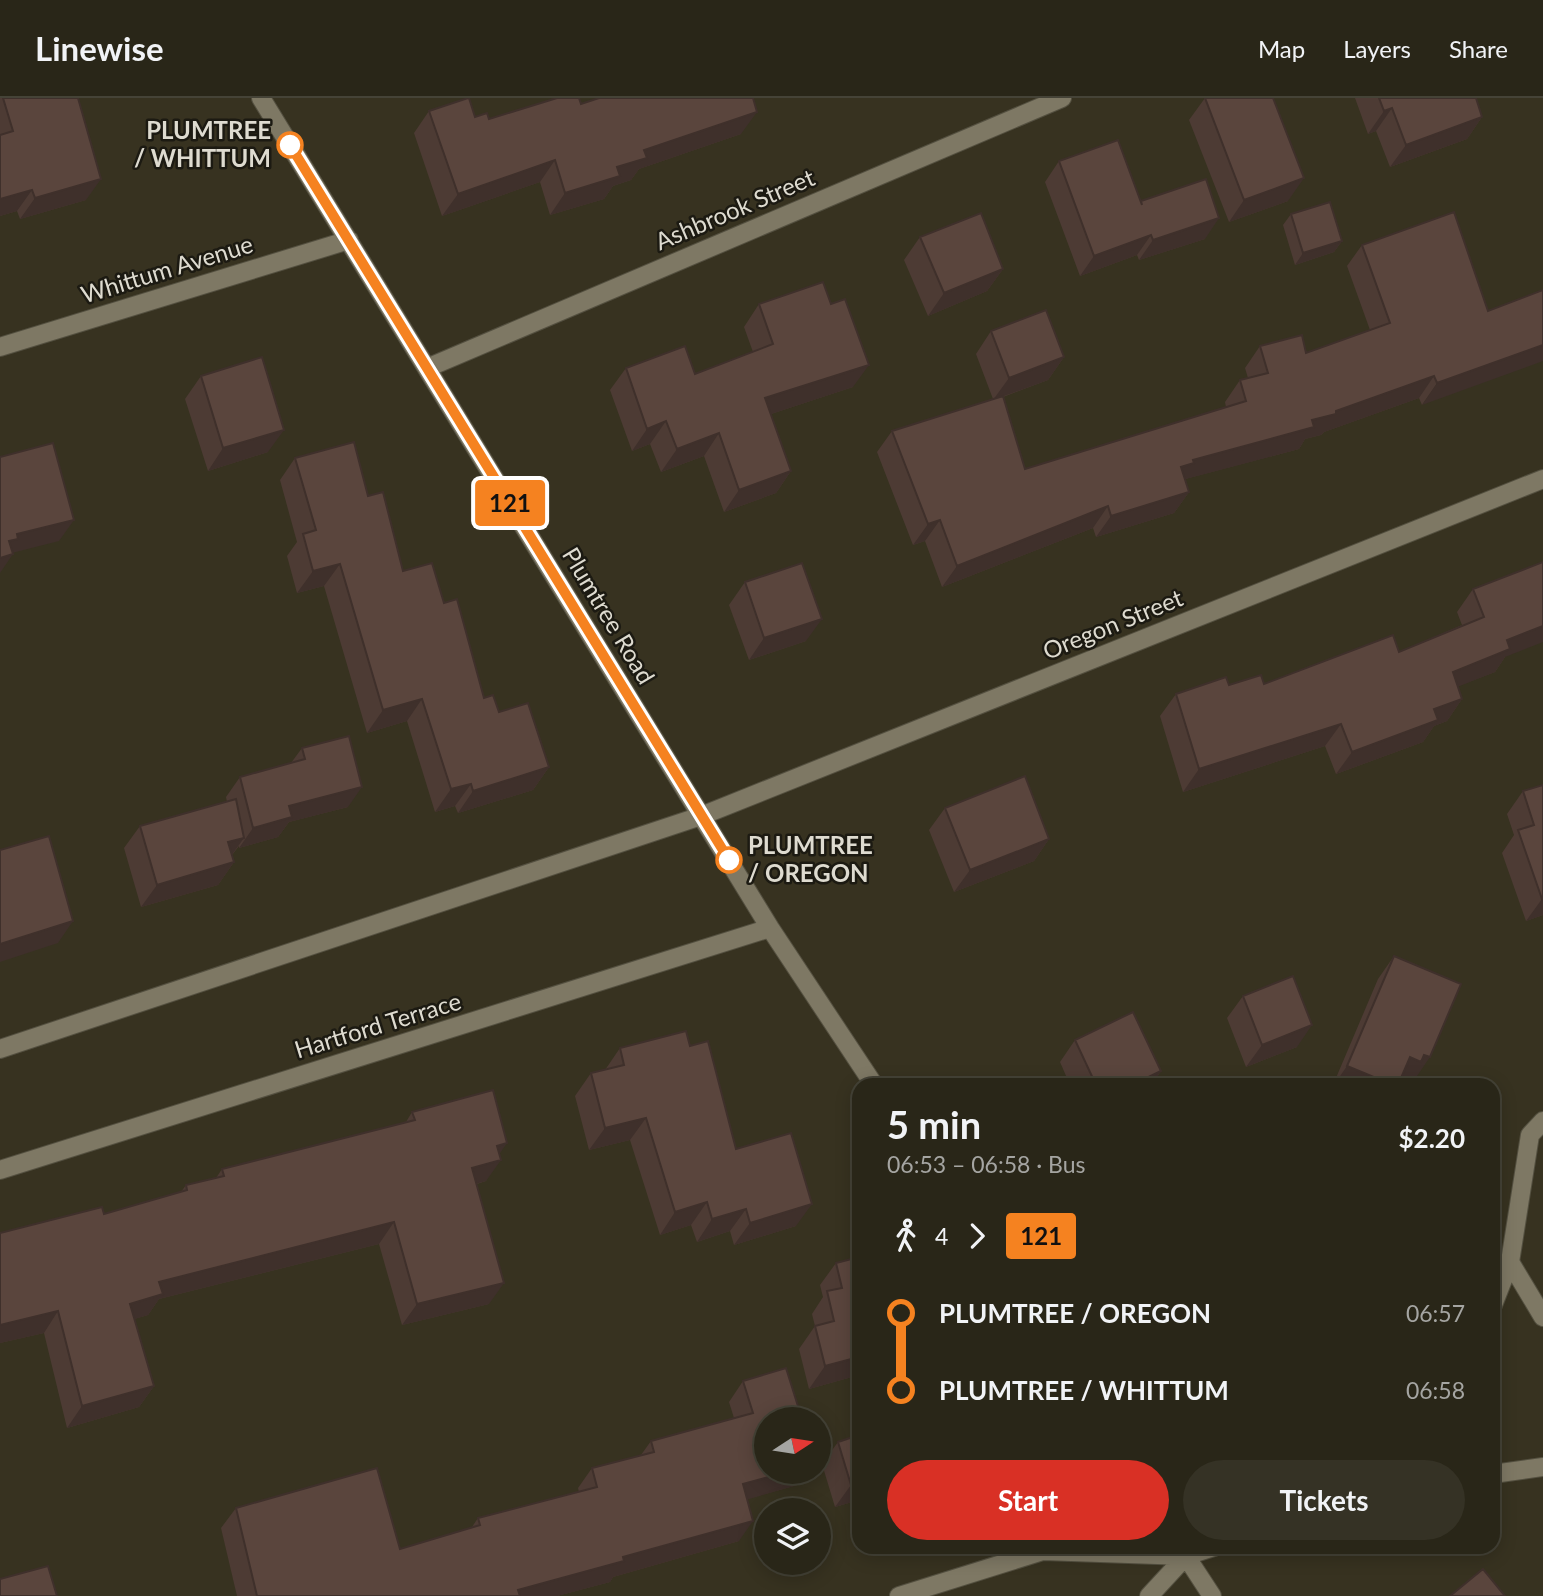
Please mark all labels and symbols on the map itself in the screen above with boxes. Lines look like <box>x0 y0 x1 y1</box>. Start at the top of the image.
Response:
place label: PLUMTREE / WHITTUM <box>134 115 271 172</box>
marker: PLUMTREE / WHITTUM <box>277 132 303 158</box>
street label: Ashbrook Street <box>650 162 819 255</box>
street label: Whittum Avenue <box>77 229 256 308</box>
line badge: 121 <box>470 480 550 526</box>
street label: Plumtree Road <box>557 542 662 689</box>
street label: Oregon Street <box>1038 582 1187 665</box>
place label: PLUMTREE / OREGON <box>748 830 873 887</box>
marker: PLUMTREE / OREGON <box>716 847 742 873</box>
street label: Hartford Terrace <box>291 985 464 1064</box>
north arrow <box>754 1407 831 1484</box>

